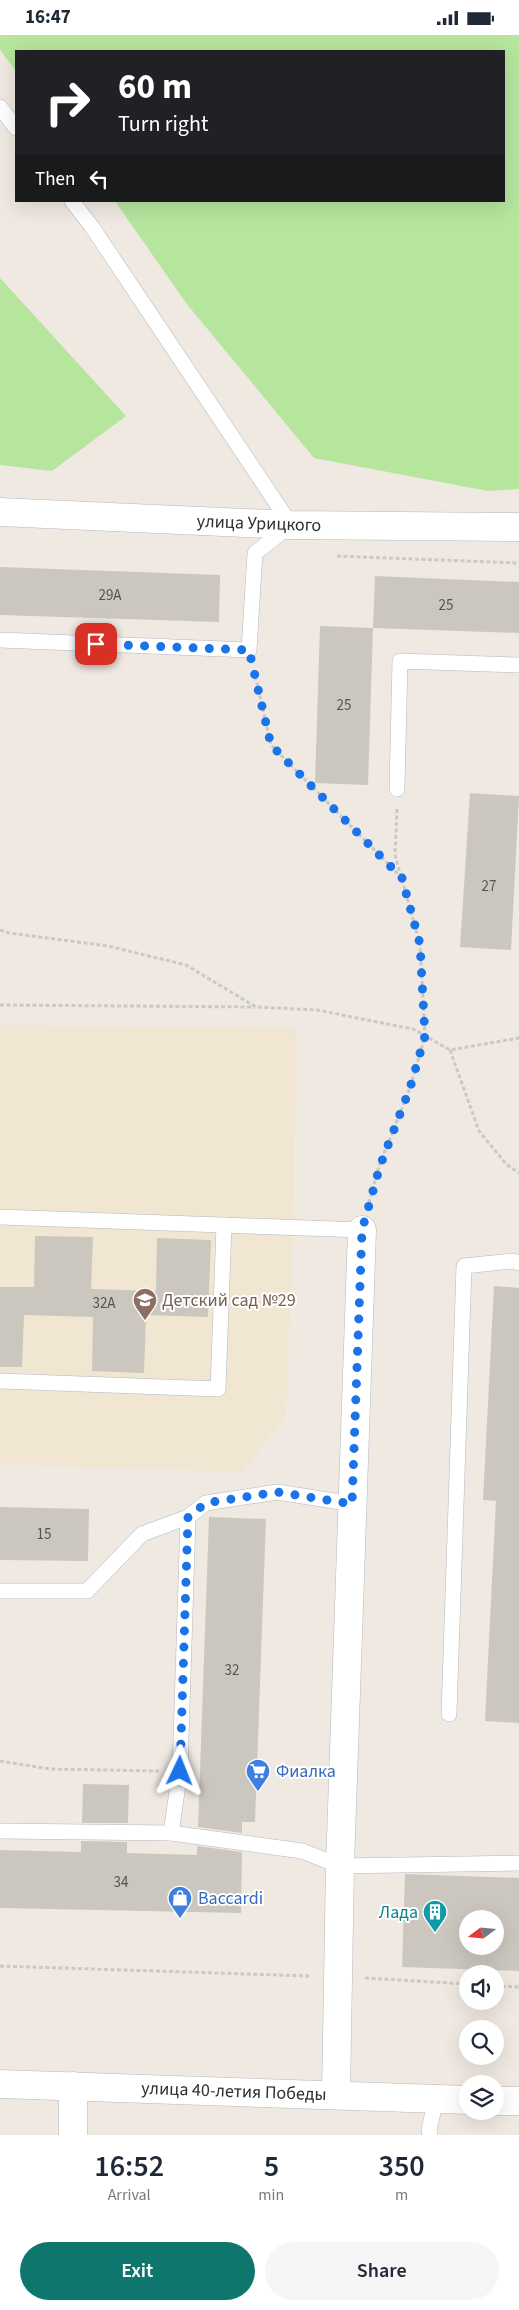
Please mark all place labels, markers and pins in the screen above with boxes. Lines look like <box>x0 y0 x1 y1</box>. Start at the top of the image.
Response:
pin <box>75 623 117 665</box>
school or university icon: Детский сад №29 <box>132 1287 158 1321</box>
place label: Детский сад №29 <box>162 1288 296 1313</box>
supermarket icon: Фиалка <box>245 1758 271 1792</box>
place label: Фиалка <box>276 1759 336 1784</box>
shop icon: Baccardi <box>167 1885 193 1919</box>
place label: Baccardi <box>198 1886 263 1911</box>
building icon: Лада <box>422 1899 448 1933</box>
place label: Лада <box>379 1900 418 1925</box>

